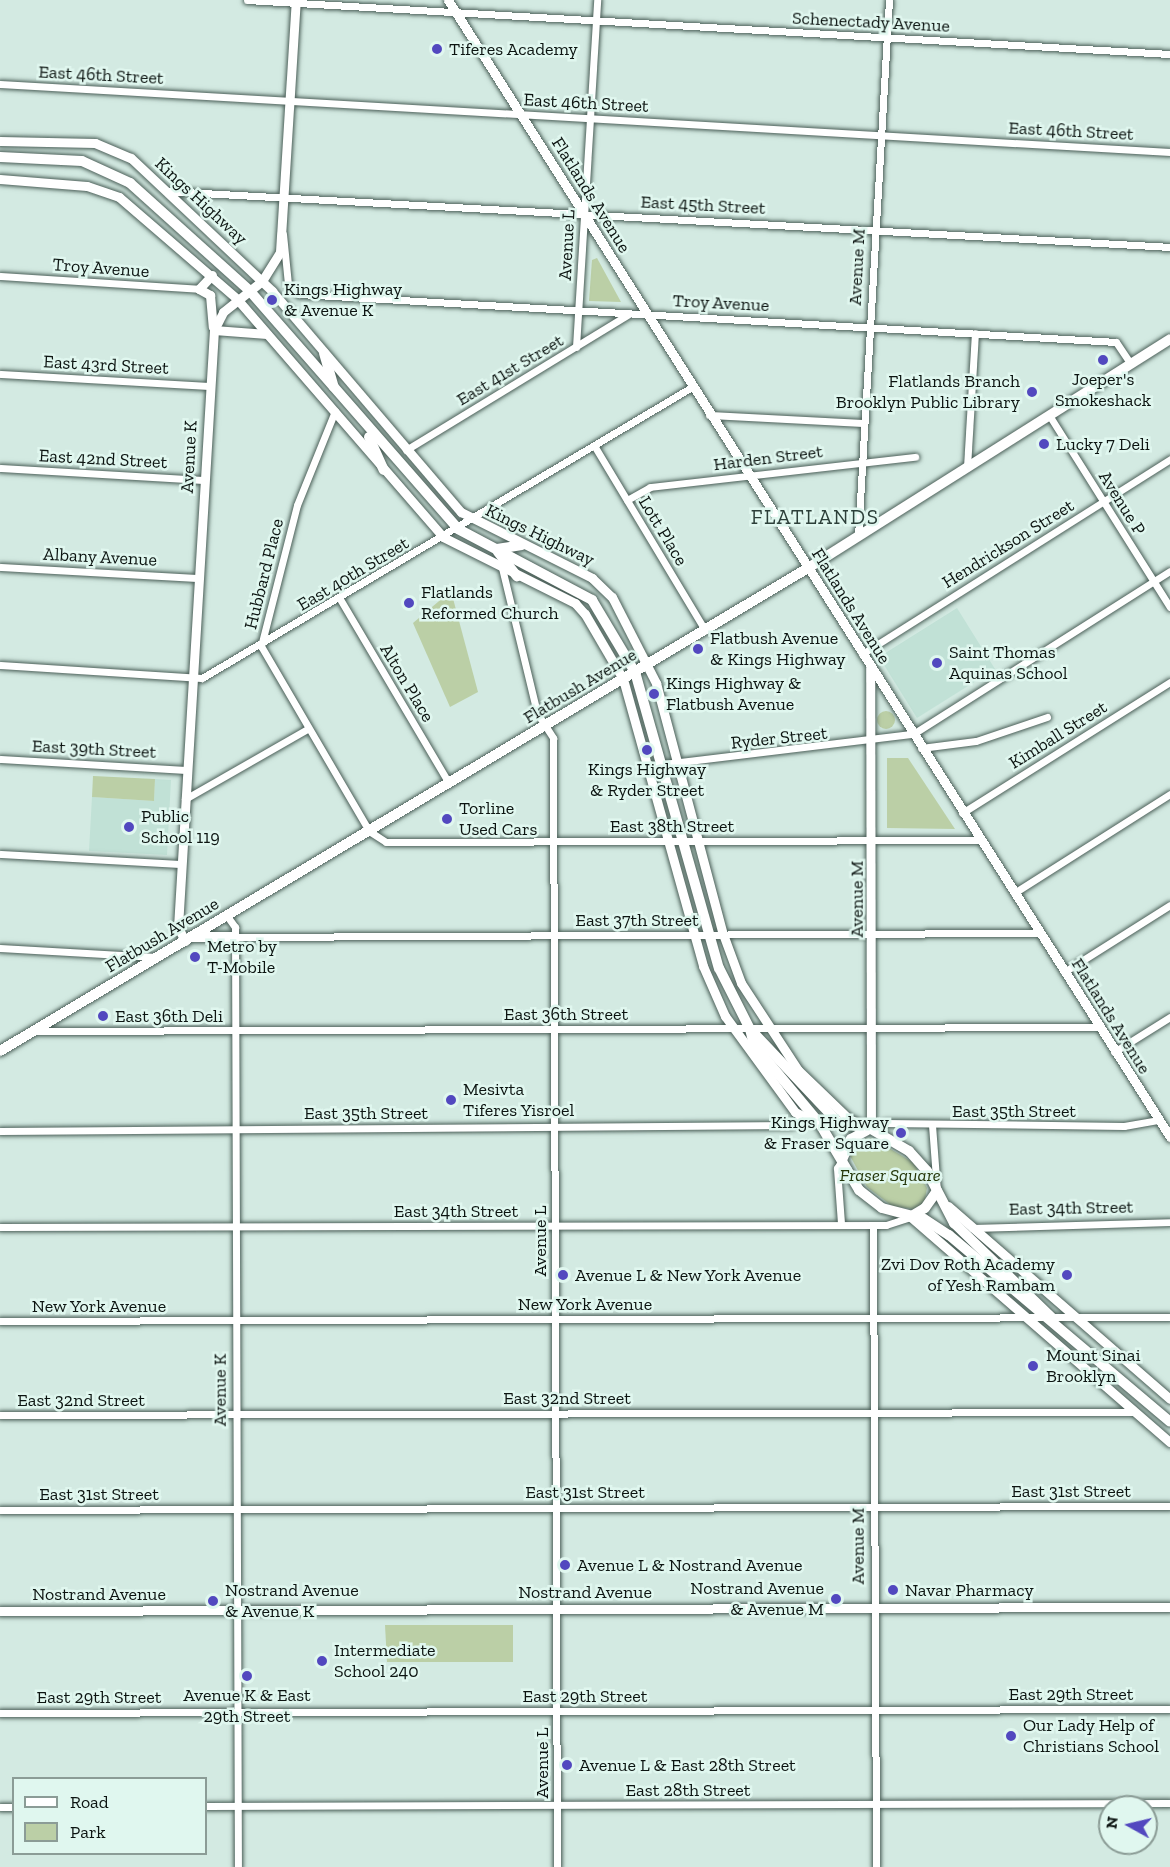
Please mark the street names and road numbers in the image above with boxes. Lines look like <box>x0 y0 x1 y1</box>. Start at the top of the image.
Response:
street label: Schenectady Avenue <box>791 7 951 37</box>
street label: East 46th Street <box>38 61 164 89</box>
street label: East 46th Street <box>523 89 649 117</box>
street label: East 46th Street <box>1008 117 1134 145</box>
street label: Flatlands Avenue <box>547 133 635 257</box>
street label: Kings Highway <box>150 153 252 249</box>
street label: East 45th Street <box>640 191 766 219</box>
street label: Avenue L <box>554 209 580 281</box>
street label: Avenue M <box>844 228 870 306</box>
street label: Troy Avenue <box>52 254 150 282</box>
street label: Troy Avenue <box>672 290 770 316</box>
street label: East 41st Street <box>453 330 567 410</box>
street label: East 43rd Street <box>43 351 169 379</box>
street label: Avenue K <box>176 420 202 494</box>
street label: Harden Street <box>712 441 824 475</box>
street label: East 42nd Street <box>38 445 168 473</box>
street label: Avenue P <box>1094 467 1150 539</box>
street label: Lott Place <box>634 492 692 570</box>
street label: Hendrickson Street <box>938 495 1078 593</box>
street label: Kings Highway <box>482 499 598 571</box>
street label: Hubbard Place <box>240 516 288 632</box>
street label: East 40th Street <box>293 532 413 616</box>
street label: Albany Avenue <box>42 543 158 571</box>
street label: Flatlands Avenue <box>807 544 895 668</box>
street label: Alton Place <box>375 640 439 726</box>
street label: Flatbush Avenue <box>519 644 641 728</box>
street label: Kimball Street <box>1005 696 1111 774</box>
street label: Ryder Street <box>730 722 828 754</box>
street label: East 39th Street <box>31 735 157 763</box>
street label: East 38th Street <box>610 815 734 837</box>
street label: Avenue M <box>846 861 868 937</box>
street label: Flatbush Avenue <box>101 893 223 977</box>
street label: East 37th Street <box>575 909 699 931</box>
street label: Flatlands Avenue <box>1067 954 1155 1078</box>
street label: East 36th Street <box>504 1003 628 1025</box>
street label: East 35th Street <box>952 1100 1076 1122</box>
street label: East 35th Street <box>304 1102 428 1124</box>
street label: East 34th Street <box>1008 1196 1134 1220</box>
street label: East 34th Street <box>394 1200 518 1222</box>
street label: Avenue L <box>529 1206 551 1276</box>
street label: New York Avenue <box>517 1293 653 1315</box>
street label: New York Avenue <box>31 1295 167 1317</box>
street label: Avenue K <box>209 1354 231 1426</box>
street label: East 32nd Street <box>503 1387 631 1409</box>
street label: East 32nd Street <box>17 1389 145 1411</box>
street label: East 31st Street <box>1011 1480 1131 1502</box>
street label: East 31st Street <box>525 1481 645 1503</box>
street label: East 31st Street <box>39 1483 159 1505</box>
street label: Avenue M <box>847 1508 869 1584</box>
street label: Nostrand Avenue <box>518 1581 652 1603</box>
street label: Nostrand Avenue <box>32 1583 166 1605</box>
street label: East 29th Street <box>1008 1683 1134 1705</box>
street label: East 29th Street <box>522 1685 648 1707</box>
street label: East 29th Street <box>36 1686 162 1708</box>
street label: Avenue L <box>531 1728 553 1798</box>
street label: East 28th Street <box>625 1779 751 1801</box>

